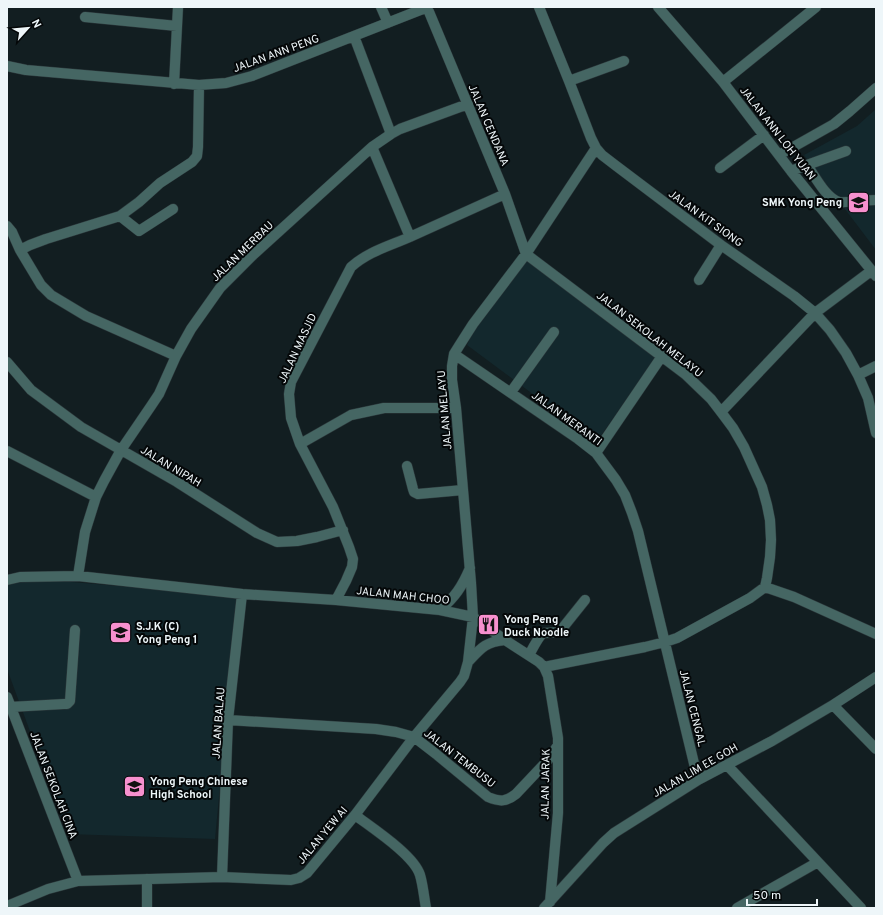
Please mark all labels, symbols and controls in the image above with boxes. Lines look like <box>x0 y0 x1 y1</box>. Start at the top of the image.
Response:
north arrow <box>8 8 48 48</box>
text: N <box>28 17 44 31</box>
street label: JALAN ANN PENG <box>231 32 321 76</box>
street label: JALAN CENDANA <box>465 82 512 168</box>
street label: JALAN ANN LOH YUAN <box>736 84 818 183</box>
street label: JALAN KIT SIONG <box>665 187 745 251</box>
school or university icon: SMK Yong Peng <box>845 189 871 215</box>
place label: SMK Yong Peng <box>762 196 842 210</box>
street label: JALAN MERBAU <box>209 219 277 285</box>
street label: JALAN SEKOLAH MELAYU <box>593 289 705 381</box>
street label: JALAN MASJID <box>276 311 320 386</box>
street label: JALAN MELAYU <box>435 370 455 450</box>
street label: JALAN MERANTI <box>528 389 604 449</box>
street label: JALAN NIPAH <box>138 443 203 490</box>
street label: JALAN MAH CHOO <box>356 584 450 608</box>
restaurant icon: Yong Peng Duck Noodle <box>476 612 502 638</box>
place label: Yong Peng Duck Noodle <box>504 613 569 640</box>
school or university icon: S.J.K (C) Yong Peng 1 <box>108 619 134 645</box>
place label: S.J.K (C) Yong Peng 1 <box>136 620 197 647</box>
street label: JALAN CENGAL <box>676 668 708 748</box>
street label: JALAN BALAU <box>210 687 228 759</box>
street label: JALAN TEMBUSU <box>421 727 498 791</box>
street label: JALAN SEKOLAH CINA <box>26 730 80 841</box>
street label: JALAN LIM EE GOH <box>650 741 741 801</box>
street label: JALAN JARAK <box>538 748 554 820</box>
school or university icon: Yong Peng Chinese High School <box>122 774 148 800</box>
place label: Yong Peng Chinese High School <box>150 775 248 802</box>
street label: JALAN YEW AI <box>295 804 351 867</box>
scale bar <box>747 881 817 907</box>
text: 50 m <box>753 888 781 904</box>

